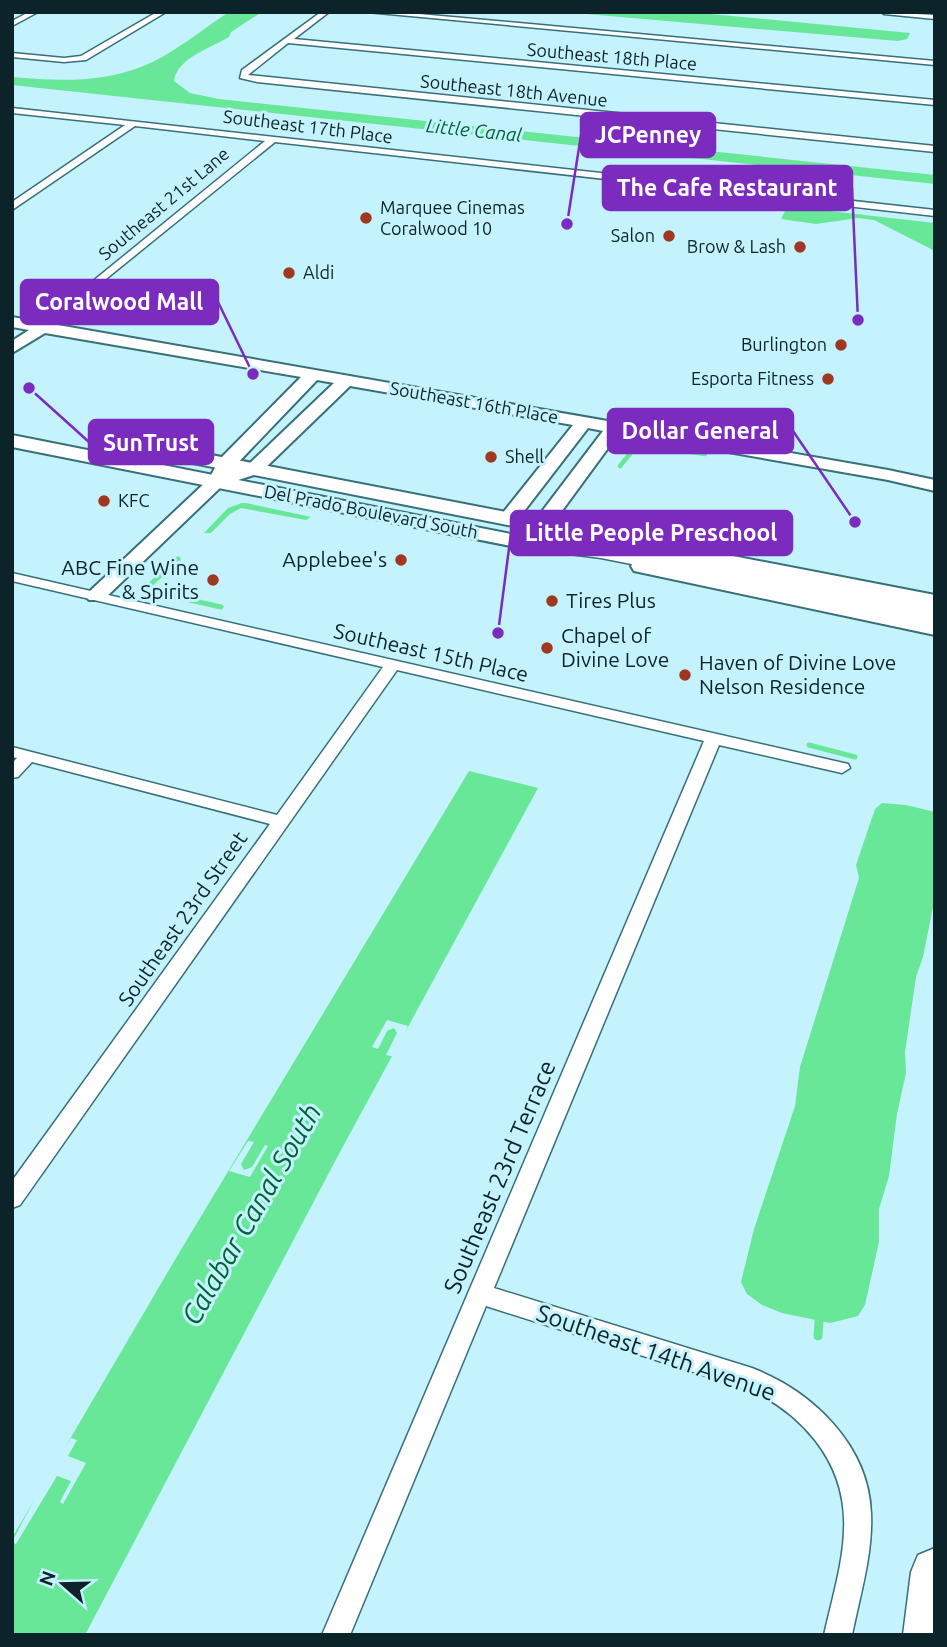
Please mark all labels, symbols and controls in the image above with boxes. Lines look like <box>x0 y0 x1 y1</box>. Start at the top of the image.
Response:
street label: Southeast 18th Place <box>526 39 698 73</box>
street label: Southeast 18th Avenue <box>419 70 609 110</box>
street label: Southeast 17th Place <box>222 106 394 146</box>
callout: JCPenney <box>581 113 715 157</box>
water label: Little Canal <box>425 114 524 146</box>
text: JCPenney <box>595 122 701 147</box>
street label: Southeast 21st Lane <box>94 143 233 264</box>
callout: The Cafe Restaurant <box>603 166 852 210</box>
text: The Cafe Restaurant <box>617 175 837 200</box>
place label: Marquee Cinemas Coralwood 10 <box>380 197 525 238</box>
marker: Marquee Cinemas Coralwood 10 <box>358 210 374 226</box>
place label: Salon <box>611 225 655 245</box>
marker: Salon <box>661 228 677 244</box>
place label: Brow & Lash <box>687 236 786 256</box>
marker: Brow & Lash <box>792 239 808 255</box>
place label: Aldi <box>303 262 334 282</box>
marker: Aldi <box>281 265 297 281</box>
callout: Coralwood Mall <box>21 280 218 324</box>
text: Coralwood Mall <box>35 289 203 314</box>
place label: Burlington <box>741 334 827 354</box>
marker: Burlington <box>833 337 849 353</box>
place label: Esporta Fitness <box>691 368 814 388</box>
marker: Esporta Fitness <box>820 371 836 387</box>
street label: Southeast 16th Place <box>388 377 560 427</box>
callout: Dollar General <box>608 409 793 453</box>
text: Dollar General <box>622 418 778 443</box>
callout: SunTrust <box>89 420 213 464</box>
text: SunTrust <box>103 430 199 455</box>
place label: Shell <box>505 446 544 466</box>
marker: Shell <box>483 449 499 465</box>
street label: Del Prado Boulevard South <box>263 480 480 542</box>
place label: KFC <box>118 490 149 510</box>
marker: KFC <box>96 493 112 509</box>
callout: Little People Preschool <box>511 511 792 555</box>
text: Little People Preschool <box>525 520 777 545</box>
place label: Applebee's <box>282 547 387 571</box>
marker: Applebee's <box>393 552 409 568</box>
place label: ABC Fine Wine & Spirits <box>61 555 199 603</box>
marker: ABC Fine Wine & Spirits <box>205 572 221 588</box>
place label: Tires Plus <box>566 588 656 612</box>
marker: Tires Plus <box>544 593 560 609</box>
street label: Southeast 15th Place <box>332 618 531 686</box>
place label: Chapel of Divine Love <box>561 623 669 671</box>
marker: Chapel of Divine Love <box>539 640 555 656</box>
place label: Haven of Divine Love Nelson Residence <box>699 650 896 698</box>
marker: Haven of Divine Love Nelson Residence <box>677 667 693 683</box>
street label: Southeast 23rd Street <box>113 827 252 1010</box>
street label: Southeast 23rd Terrace <box>438 1056 561 1297</box>
water label: Calabar Canal South <box>175 1098 327 1330</box>
street label: Southeast 14th Avenue <box>533 1299 779 1406</box>
north arrow <box>28 1549 98 1619</box>
text: N <box>34 1568 60 1589</box>

